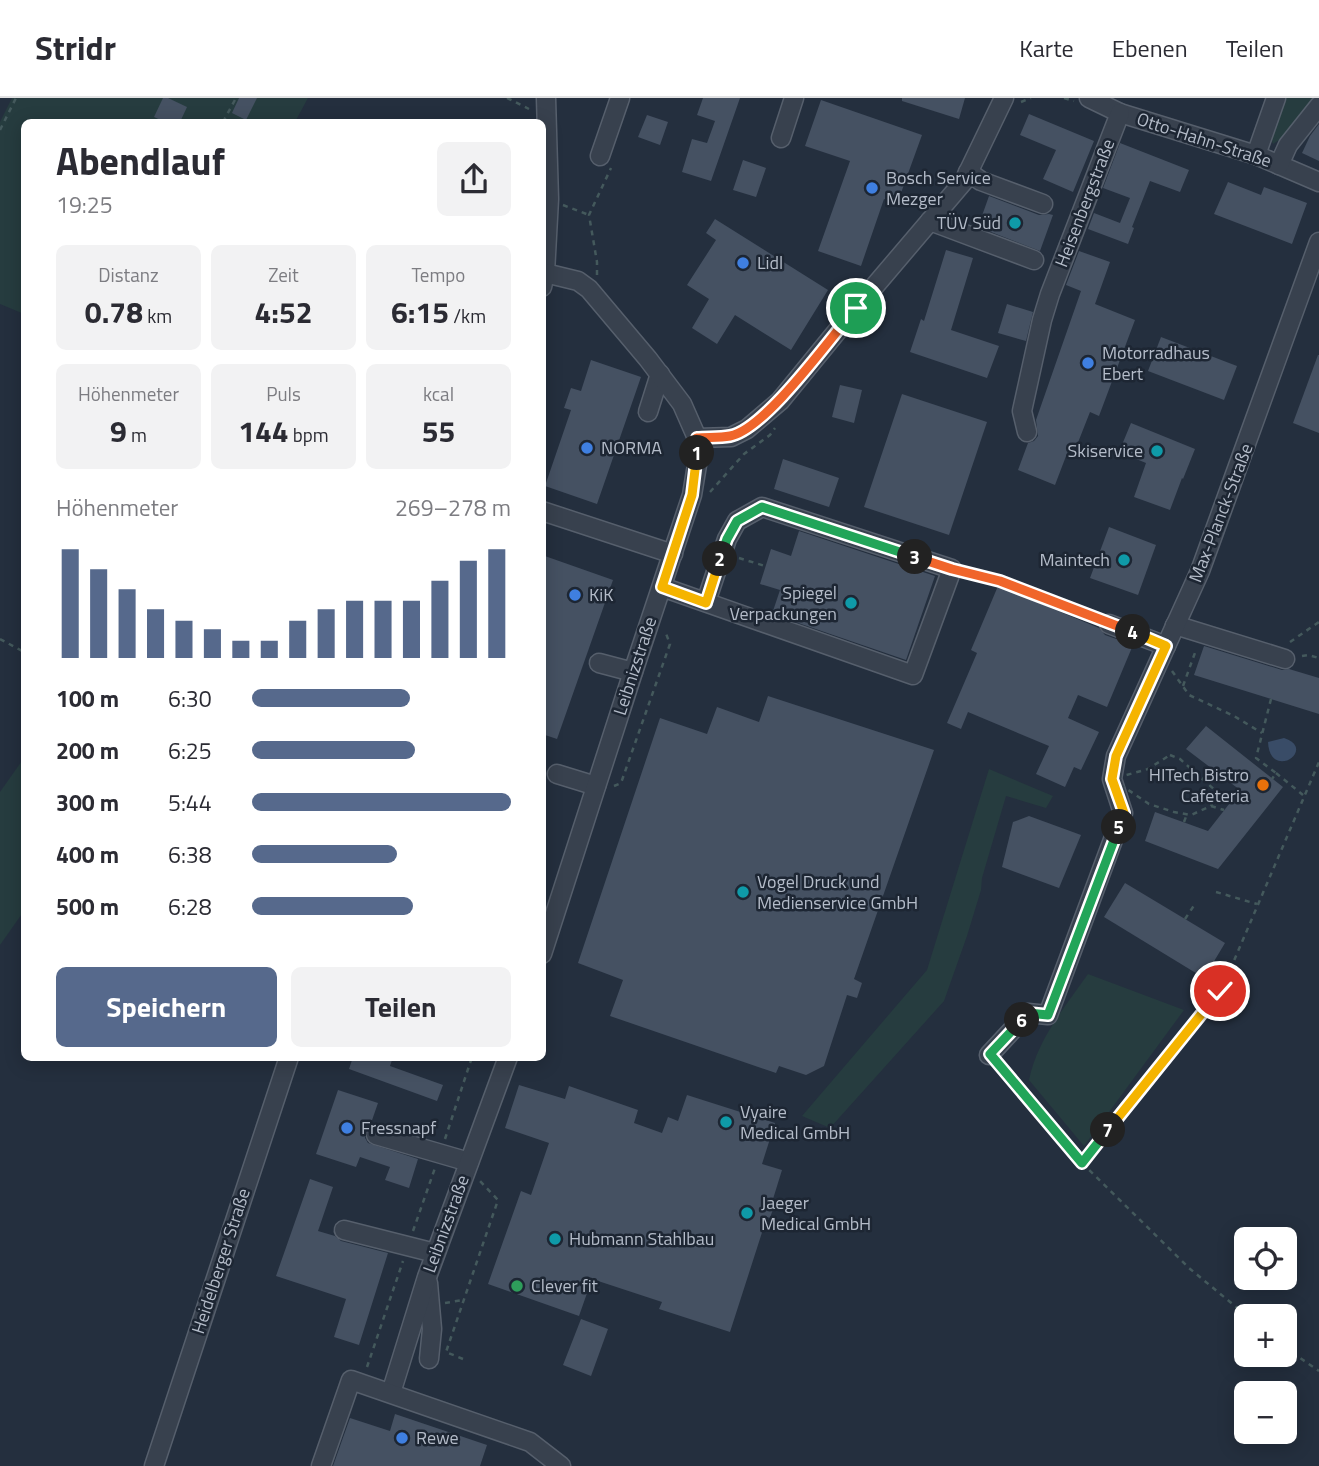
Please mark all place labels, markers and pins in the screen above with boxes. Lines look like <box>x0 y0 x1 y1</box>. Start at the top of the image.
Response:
place label: Bosch Service Mezger <box>886 164 991 212</box>
marker: Bosch Service Mezger <box>864 180 880 196</box>
place label: TÜV Süd <box>937 209 1001 236</box>
marker: TÜV Süd <box>1007 215 1023 231</box>
place label: Lidl <box>757 249 783 276</box>
marker: Lidl <box>735 255 751 271</box>
pin <box>826 278 886 338</box>
place label: Motorradhaus Ebert <box>1102 339 1210 387</box>
marker: Motorradhaus Ebert <box>1080 355 1096 371</box>
place label: NORMA <box>601 434 662 461</box>
pin: 1 <box>680 436 714 470</box>
place label: Skiservice <box>1068 437 1143 464</box>
marker: NORMA <box>579 440 595 456</box>
marker: Skiservice <box>1149 443 1165 459</box>
pin: 3 <box>898 540 932 574</box>
pin: 2 <box>702 542 738 576</box>
place label: Maintech <box>1039 546 1110 573</box>
marker: Maintech <box>1116 552 1132 568</box>
place label: Spiegel Verpackungen <box>730 579 837 627</box>
place label: KiK <box>589 581 613 608</box>
marker: KiK <box>567 587 583 603</box>
marker: Spiegel Verpackungen <box>843 595 859 611</box>
pin: 4 <box>1116 614 1150 650</box>
place label: HITech Bistro Cafeteria <box>1149 761 1249 809</box>
marker: HITech Bistro Cafeteria <box>1255 777 1271 793</box>
pin: 5 <box>1102 810 1136 844</box>
place label: Vogel Druck und Medienservice GmbH <box>757 868 918 916</box>
marker: Vogel Druck und Medienservice GmbH <box>735 884 751 900</box>
pin <box>1190 961 1250 1021</box>
pin: 6 <box>1004 1002 1040 1038</box>
place label: Vyaire Medical GmbH <box>740 1098 850 1146</box>
pin: 7 <box>1090 1112 1126 1148</box>
place label: Fressnapf <box>361 1114 436 1141</box>
marker: Vyaire Medical GmbH <box>718 1114 734 1130</box>
marker: Fressnapf <box>339 1120 355 1136</box>
place label: Jaeger Medical GmbH <box>761 1189 871 1237</box>
marker: Jaeger Medical GmbH <box>739 1205 755 1221</box>
place label: Hubmann Stahlbau <box>569 1225 714 1252</box>
marker: Hubmann Stahlbau <box>547 1231 563 1247</box>
place label: Clever fit <box>531 1272 599 1299</box>
marker: Clever fit <box>509 1278 525 1294</box>
place label: Rewe <box>416 1424 459 1451</box>
marker: Rewe <box>394 1430 410 1446</box>

